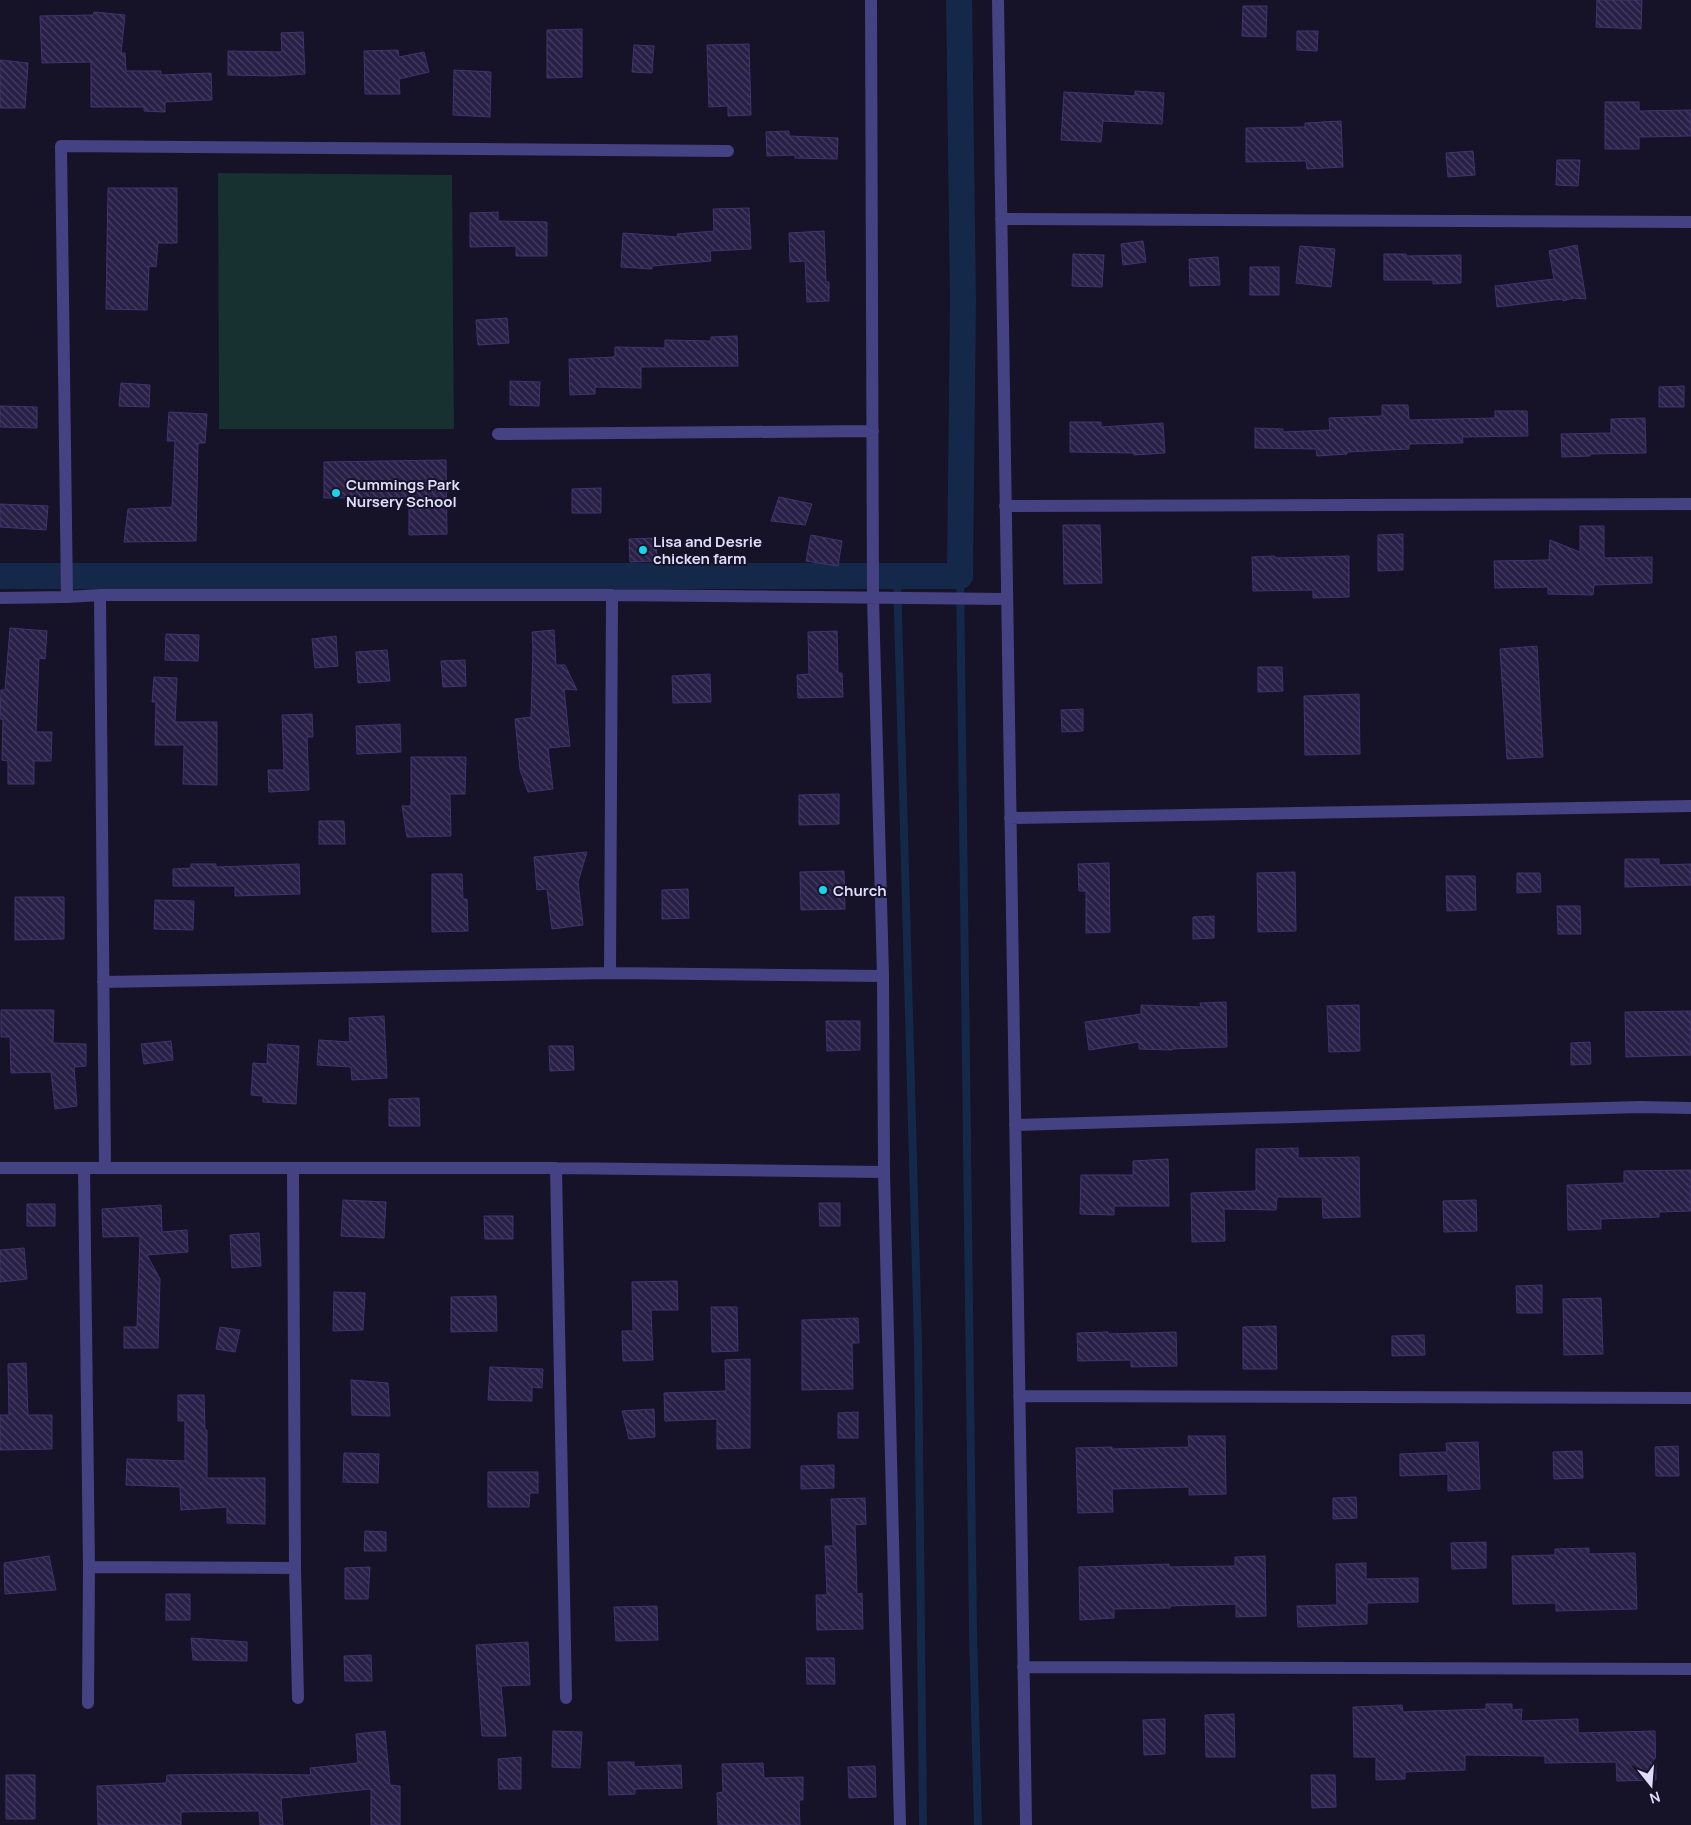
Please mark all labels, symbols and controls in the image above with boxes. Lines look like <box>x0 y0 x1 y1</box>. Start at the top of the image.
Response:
place label: Cummings Park Nursery School <box>346 474 460 512</box>
marker: Cummings Park Nursery School <box>330 487 342 499</box>
place label: Lisa and Desrie chicken farm <box>653 531 762 569</box>
marker: Lisa and Desrie chicken farm <box>637 544 649 556</box>
place label: Church <box>833 880 887 901</box>
marker: Church <box>817 884 829 896</box>
north arrow <box>1626 1760 1676 1810</box>
text: N <box>1647 1787 1663 1808</box>

